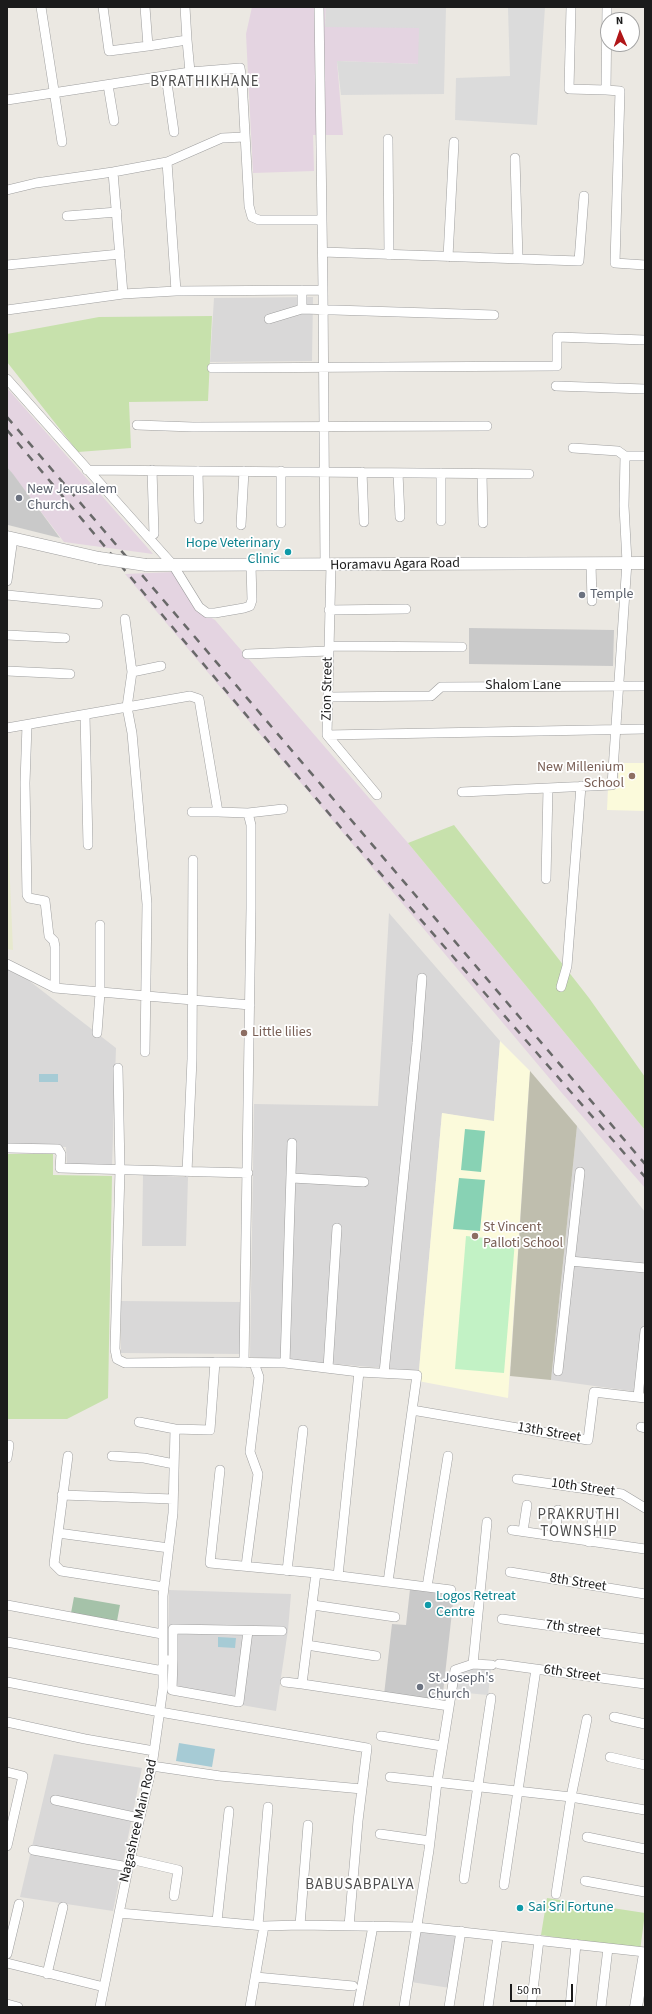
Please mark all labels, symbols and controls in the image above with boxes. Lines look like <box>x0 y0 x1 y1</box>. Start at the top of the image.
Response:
north arrow <box>600 12 640 52</box>
text: N <box>616 13 624 28</box>
district label: BYRATHIKHANE <box>150 74 260 92</box>
place label: New Jerusalem Church <box>27 482 117 514</box>
marker: New Jerusalem Church <box>14 493 24 503</box>
place label: Hope Veterinary Clinic <box>186 536 280 568</box>
marker: Hope Veterinary Clinic <box>283 547 293 557</box>
street label: Horamavu Agara Road <box>330 555 460 575</box>
place label: Temple <box>590 587 633 603</box>
marker: Temple <box>577 590 587 600</box>
street label: Zion Street <box>319 657 337 721</box>
street label: Shalom Lane <box>485 678 561 694</box>
place label: New Millenium School <box>537 760 624 792</box>
marker: New Millenium School <box>627 771 637 781</box>
place label: Little lilies <box>252 1025 312 1041</box>
marker: Little lilies <box>239 1028 249 1038</box>
place label: St Vincent Palloti School <box>483 1220 563 1252</box>
marker: St Vincent Palloti School <box>470 1231 480 1241</box>
street label: 13th Street <box>516 1419 582 1447</box>
street label: 10th Street <box>550 1475 616 1501</box>
district label: PRAKRUTHI TOWNSHIP <box>538 1507 620 1542</box>
street label: 8th Street <box>548 1570 608 1596</box>
place label: Logos Retreat Centre <box>436 1589 516 1622</box>
marker: Logos Retreat Centre <box>423 1600 433 1610</box>
street label: 7th street <box>544 1617 602 1641</box>
street label: 6th Street <box>543 1662 601 1686</box>
place label: St Joseph's Church <box>428 1671 494 1704</box>
marker: St Joseph's Church <box>415 1682 425 1692</box>
street label: Nagashree Main Road <box>117 1758 161 1884</box>
district label: BABUSABPALYA <box>305 1877 415 1895</box>
place label: Sai Sri Fortune <box>528 1900 613 1916</box>
marker: Sai Sri Fortune <box>515 1903 525 1913</box>
scale bar <box>512 1976 575 2002</box>
text: 50 m <box>517 1982 541 1999</box>

